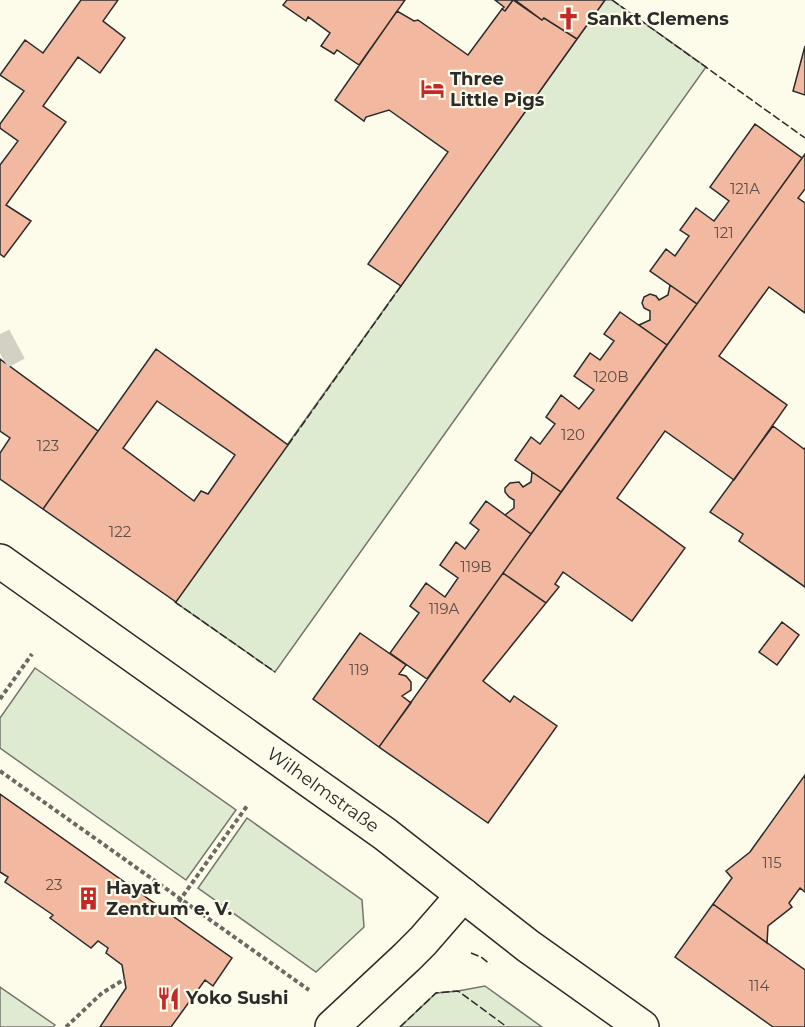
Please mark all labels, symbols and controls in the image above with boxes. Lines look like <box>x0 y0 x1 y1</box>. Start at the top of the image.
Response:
church icon: Sankt Clemens <box>556 6 582 32</box>
place label: Sankt Clemens <box>587 8 729 30</box>
place label: Three Little Pigs <box>450 68 545 111</box>
hotel icon: Three Little Pigs <box>419 76 445 102</box>
house number: 121A <box>730 179 760 198</box>
house number: 121 <box>714 223 734 242</box>
house number: 120B <box>593 367 629 386</box>
house number: 120 <box>561 425 585 444</box>
house number: 123 <box>37 436 59 455</box>
house number: 122 <box>109 522 131 541</box>
house number: 119B <box>460 557 492 576</box>
house number: 119A <box>429 599 460 618</box>
house number: 119 <box>349 660 369 679</box>
street label: Wilhelmstraße <box>263 743 384 837</box>
house number: 115 <box>762 853 782 872</box>
house number: 23 <box>46 875 62 894</box>
place label: Hayat Zentrum e. V. <box>106 877 233 920</box>
building icon: Hayat Zentrum e. V. <box>75 885 101 911</box>
house number: 114 <box>749 976 769 995</box>
restaurant icon: Yoko Sushi <box>155 985 181 1011</box>
place label: Yoko Sushi <box>185 987 288 1009</box>

